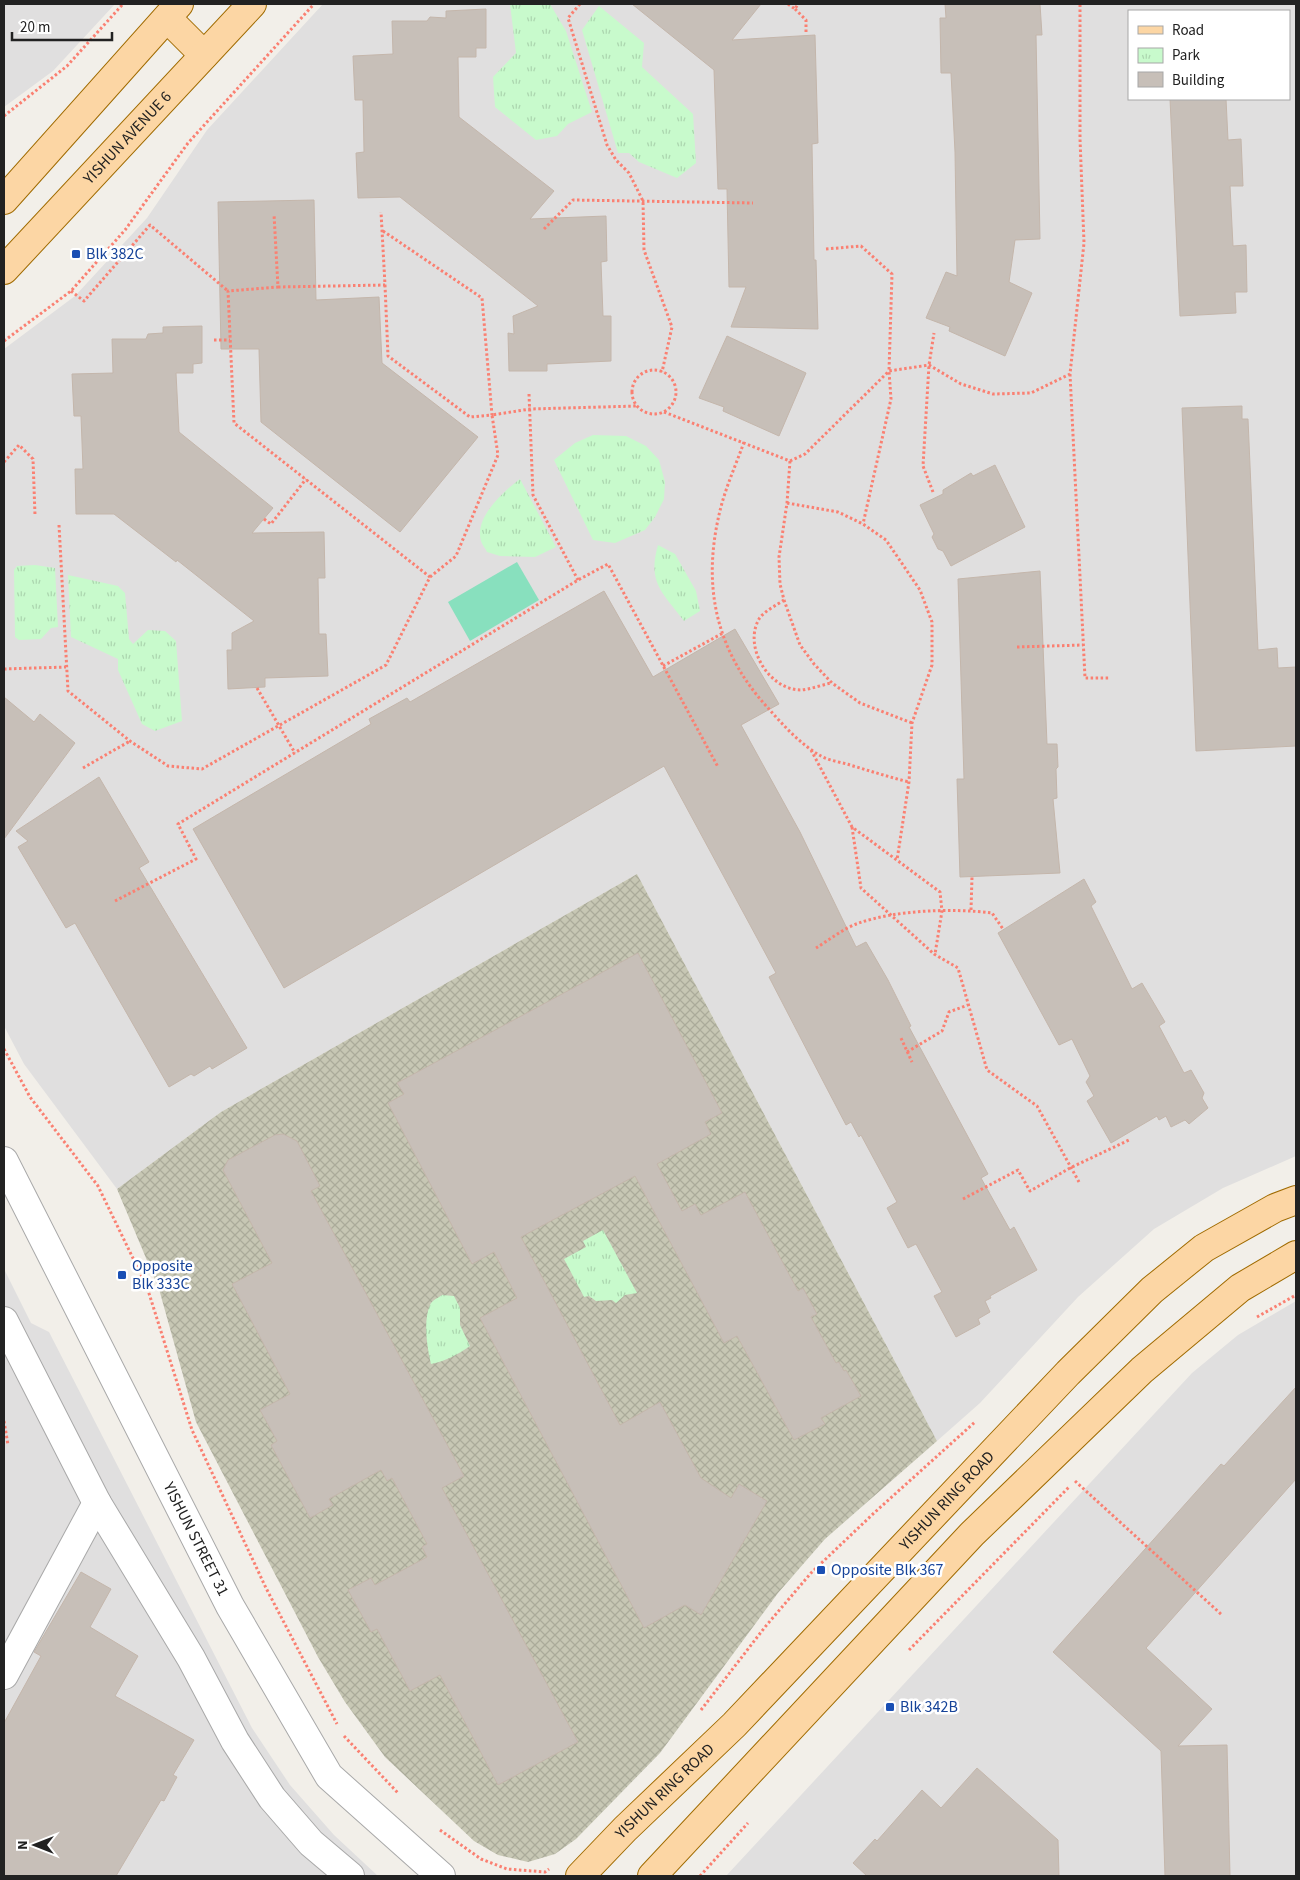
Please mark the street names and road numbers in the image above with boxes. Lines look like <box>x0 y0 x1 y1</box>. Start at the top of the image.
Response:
street label: YISHUN AVENUE 6 <box>78 86 176 190</box>
street label: YISHUN RING ROAD <box>894 1446 1000 1556</box>
street label: YISHUN STREET 31 <box>157 1477 234 1600</box>
street label: YISHUN RING ROAD <box>610 1738 719 1844</box>

